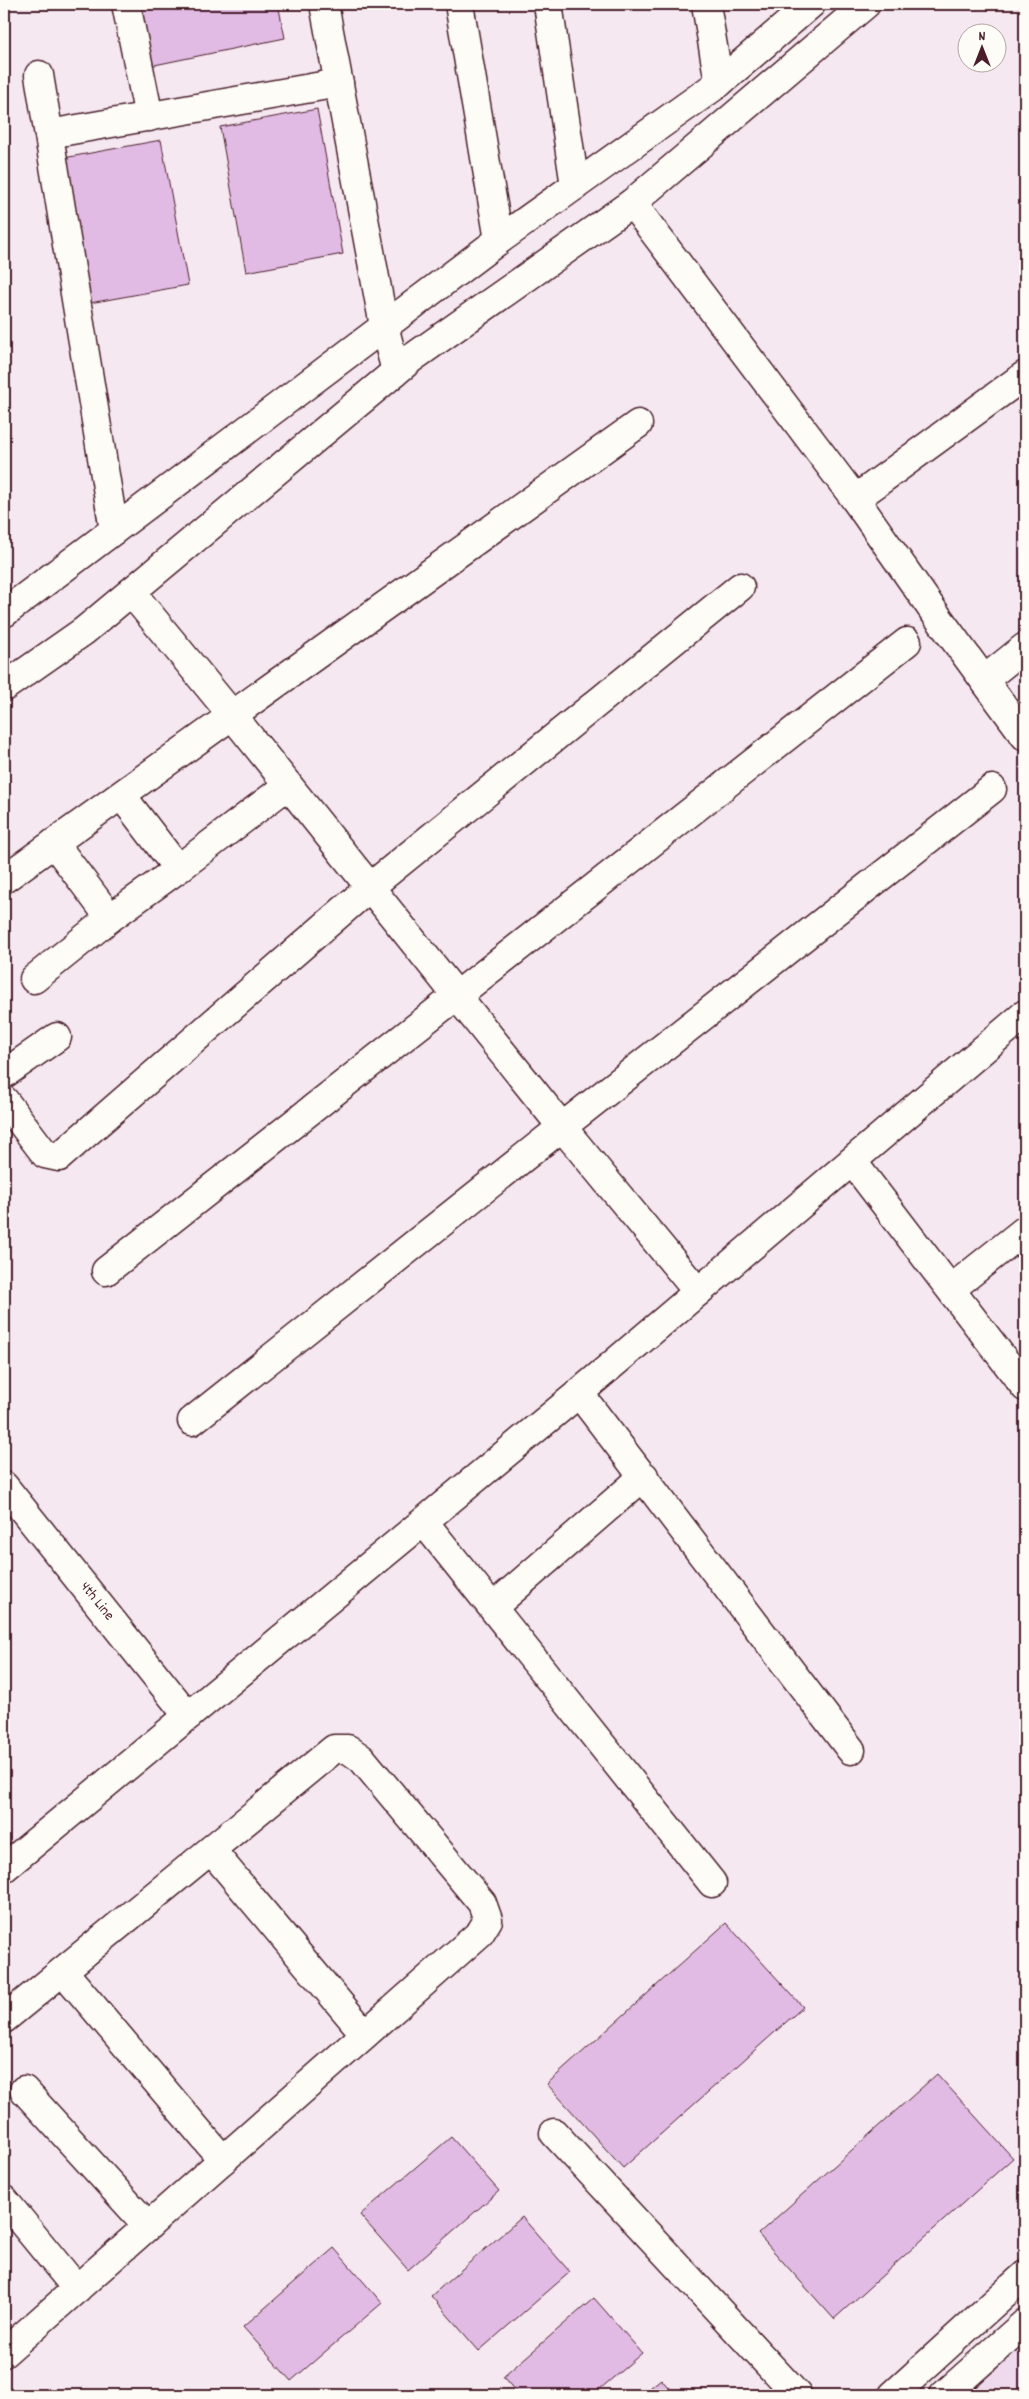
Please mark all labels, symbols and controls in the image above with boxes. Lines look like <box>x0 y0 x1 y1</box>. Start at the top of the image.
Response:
north arrow <box>956 22 1006 72</box>
text: N <box>979 27 986 47</box>
street label: 4th Line <box>74 1577 119 1626</box>

